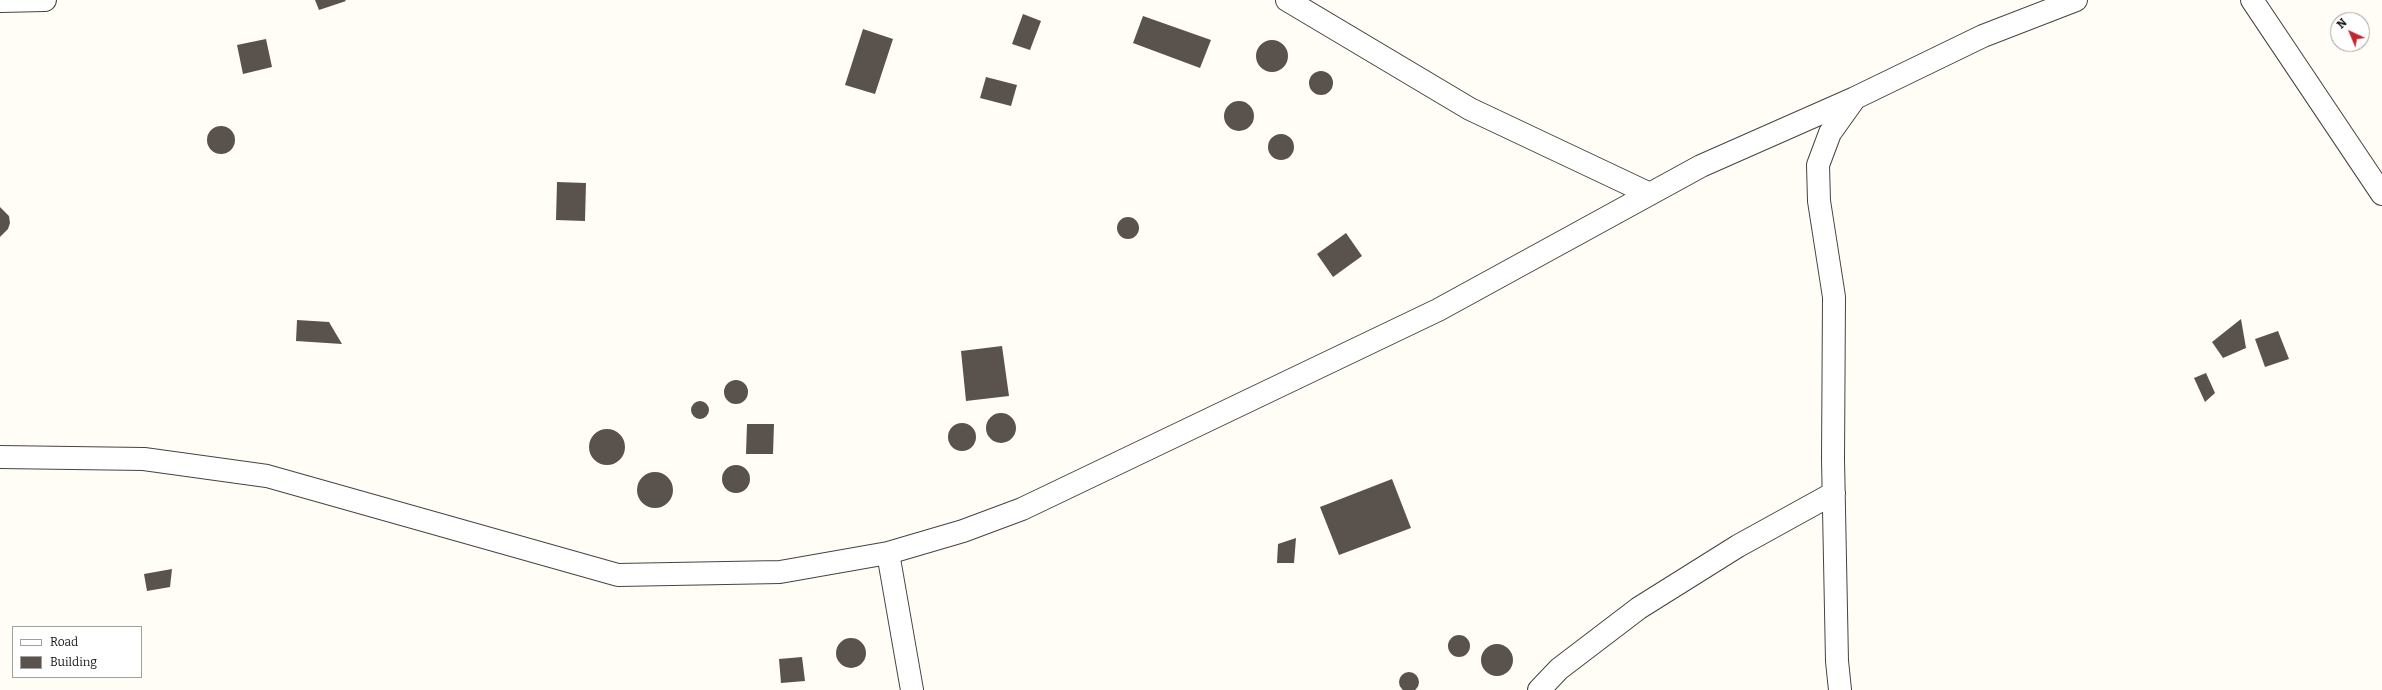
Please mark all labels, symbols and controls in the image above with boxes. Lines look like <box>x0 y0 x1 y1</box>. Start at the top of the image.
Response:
north arrow <box>2330 12 2370 52</box>
text: N <box>2334 16 2350 31</box>
legend <box>12 626 142 678</box>
text: Road <box>50 635 78 649</box>
text: Building <box>50 655 97 669</box>

